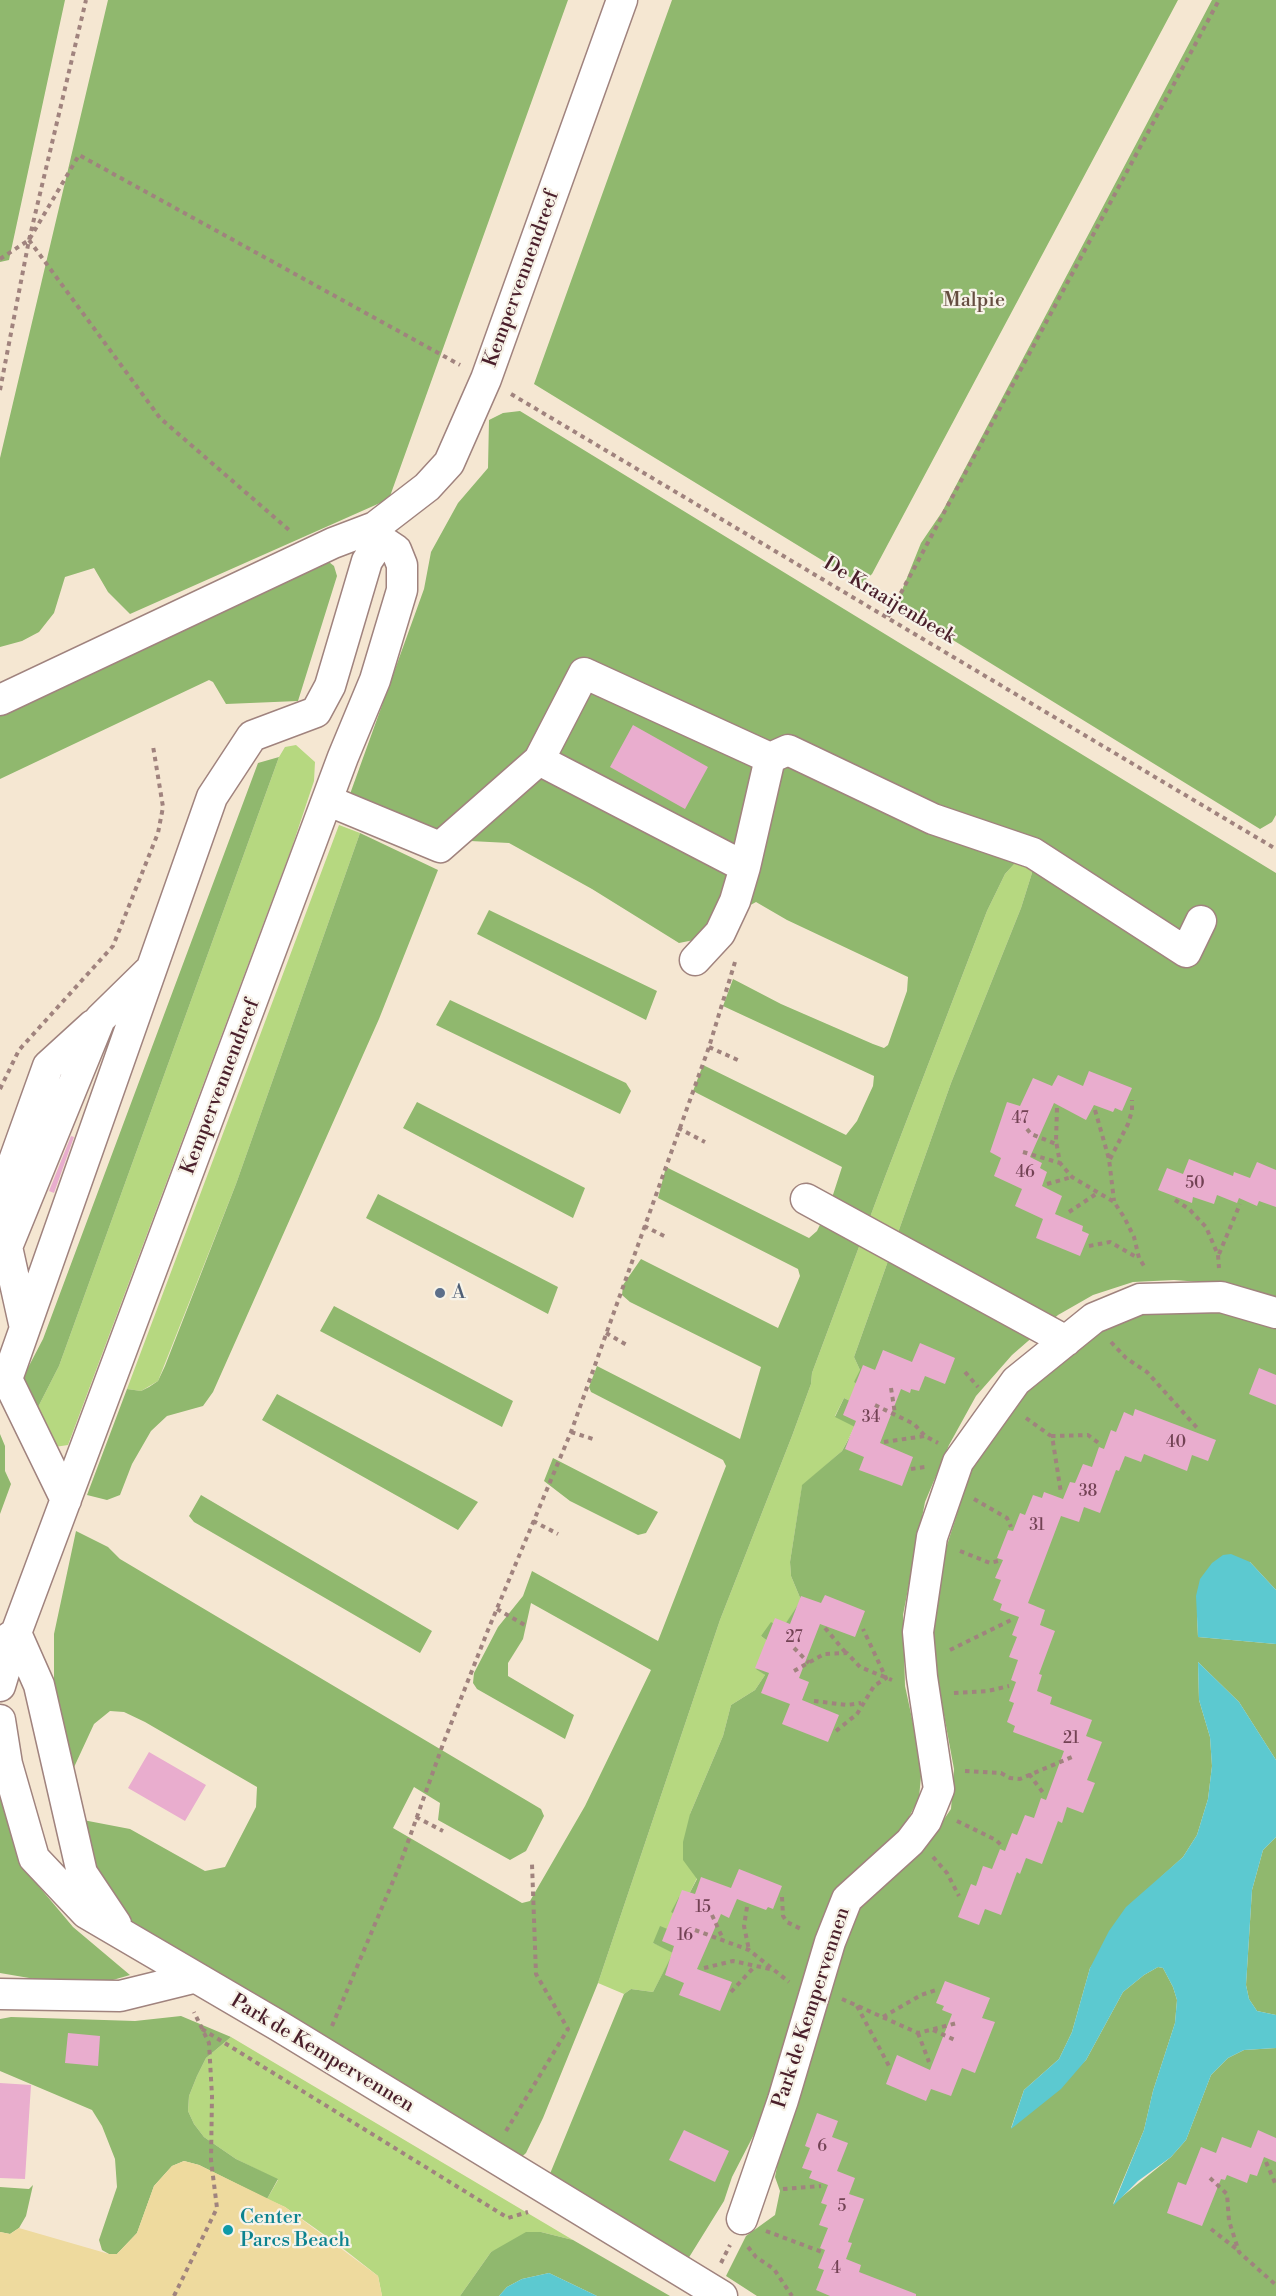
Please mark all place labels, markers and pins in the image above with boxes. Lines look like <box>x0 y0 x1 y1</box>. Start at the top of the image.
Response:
place label: A <box>452 1281 466 1305</box>
marker: A <box>433 1286 447 1300</box>
place label: Center Parcs Beach <box>240 2206 350 2253</box>
marker: Center Parcs Beach <box>221 2223 235 2237</box>

